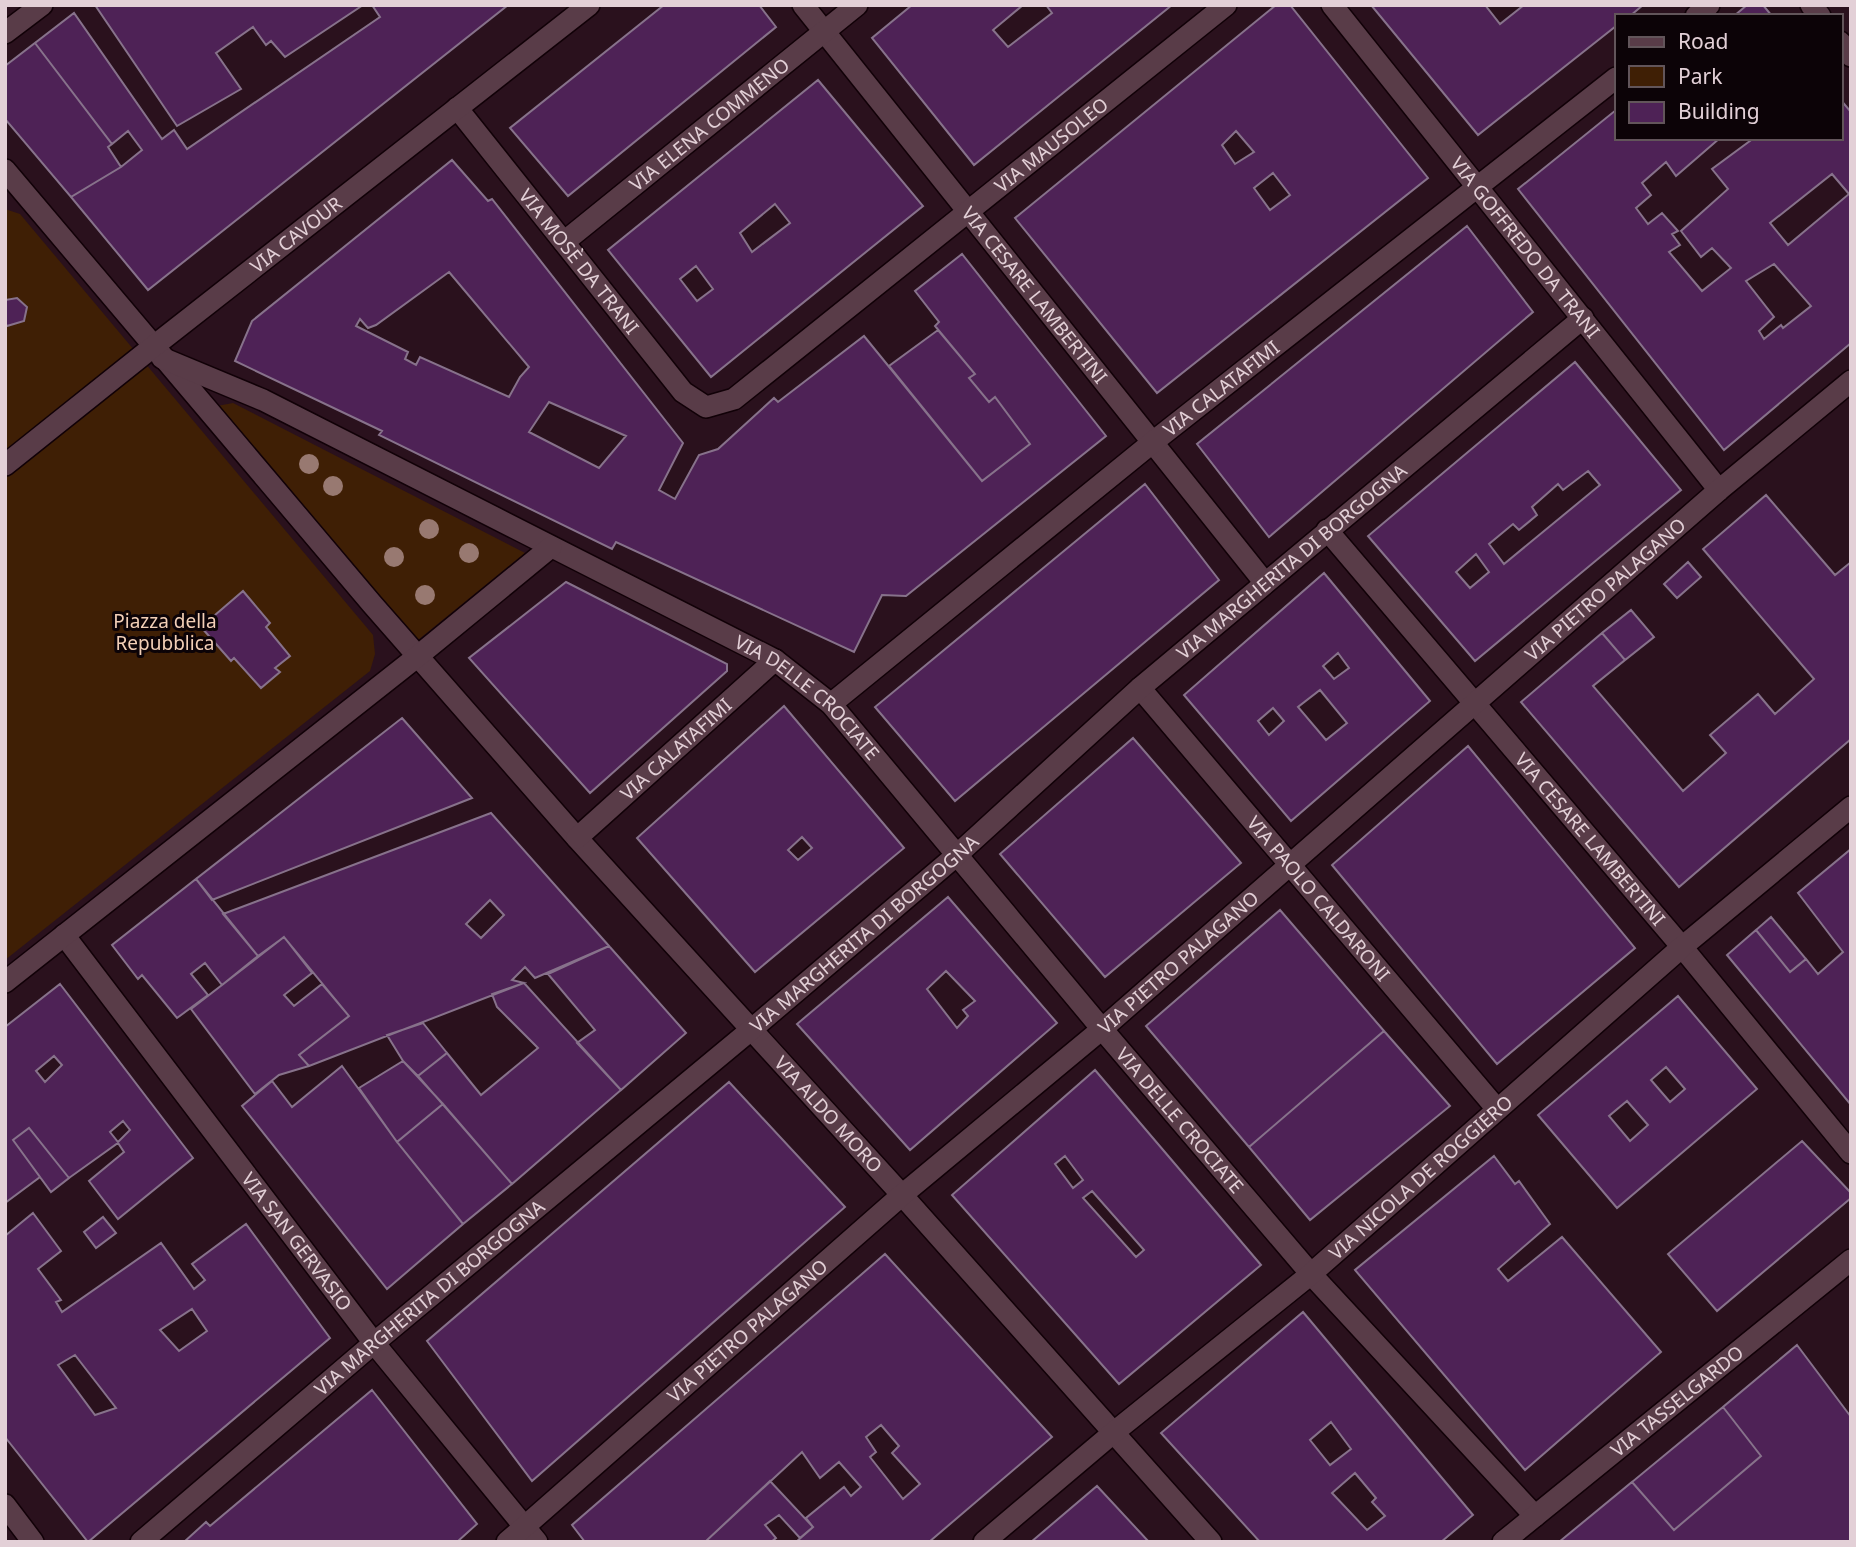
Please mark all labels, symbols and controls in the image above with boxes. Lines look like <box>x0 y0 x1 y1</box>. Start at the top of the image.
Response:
legend <box>1615 14 1842 140</box>
text: Road <box>1678 27 1728 55</box>
street label: VIA ELENA COMMENO <box>624 52 795 197</box>
text: Park <box>1678 62 1723 90</box>
street label: VIA MAUSOLEO <box>989 91 1114 198</box>
text: Building <box>1678 97 1760 125</box>
street label: VIA GOFFREDO DA TRANI <box>1445 151 1606 344</box>
street label: VIA MOSÈ DA TRANI <box>513 183 645 340</box>
street label: VIA CAVOUR <box>245 190 347 279</box>
street label: VIA CESARE LAMBERTINI <box>956 201 1113 389</box>
street label: VIA CALATAFIMI <box>1158 334 1285 442</box>
street label: VIA MARGHERITA DI BORGOGNA <box>1171 457 1413 665</box>
street label: VIA PIETRO PALAGANO <box>1519 512 1691 667</box>
park label: Piazza della Repubblica <box>113 608 217 656</box>
street label: VIA DELLE CROCIATE <box>730 629 885 765</box>
street label: VIA CALATAFIMI <box>615 692 737 806</box>
street label: VIA CESARE LAMBERTINI <box>1509 747 1671 931</box>
street label: VIA PAOLO CALDARONI <box>1241 810 1396 987</box>
street label: VIA MARGHERITA DI BORGOGNA <box>744 828 985 1038</box>
street label: VIA PIETRO PALAGANO <box>1092 885 1264 1040</box>
street label: VIA DELLE CROCIATE <box>1110 1042 1249 1199</box>
street label: VIA ALDO MORO <box>769 1050 888 1178</box>
street label: VIA NICOLA DE ROGGIERO <box>1323 1089 1518 1265</box>
street label: VIA SAN GERVASIO <box>236 1167 358 1316</box>
street label: VIA MARGHERITA DI BORGOGNA <box>309 1193 551 1401</box>
street label: VIA PIETRO PALAGANO <box>662 1253 833 1408</box>
street label: VIA TASSELGARDO <box>1605 1339 1749 1463</box>

